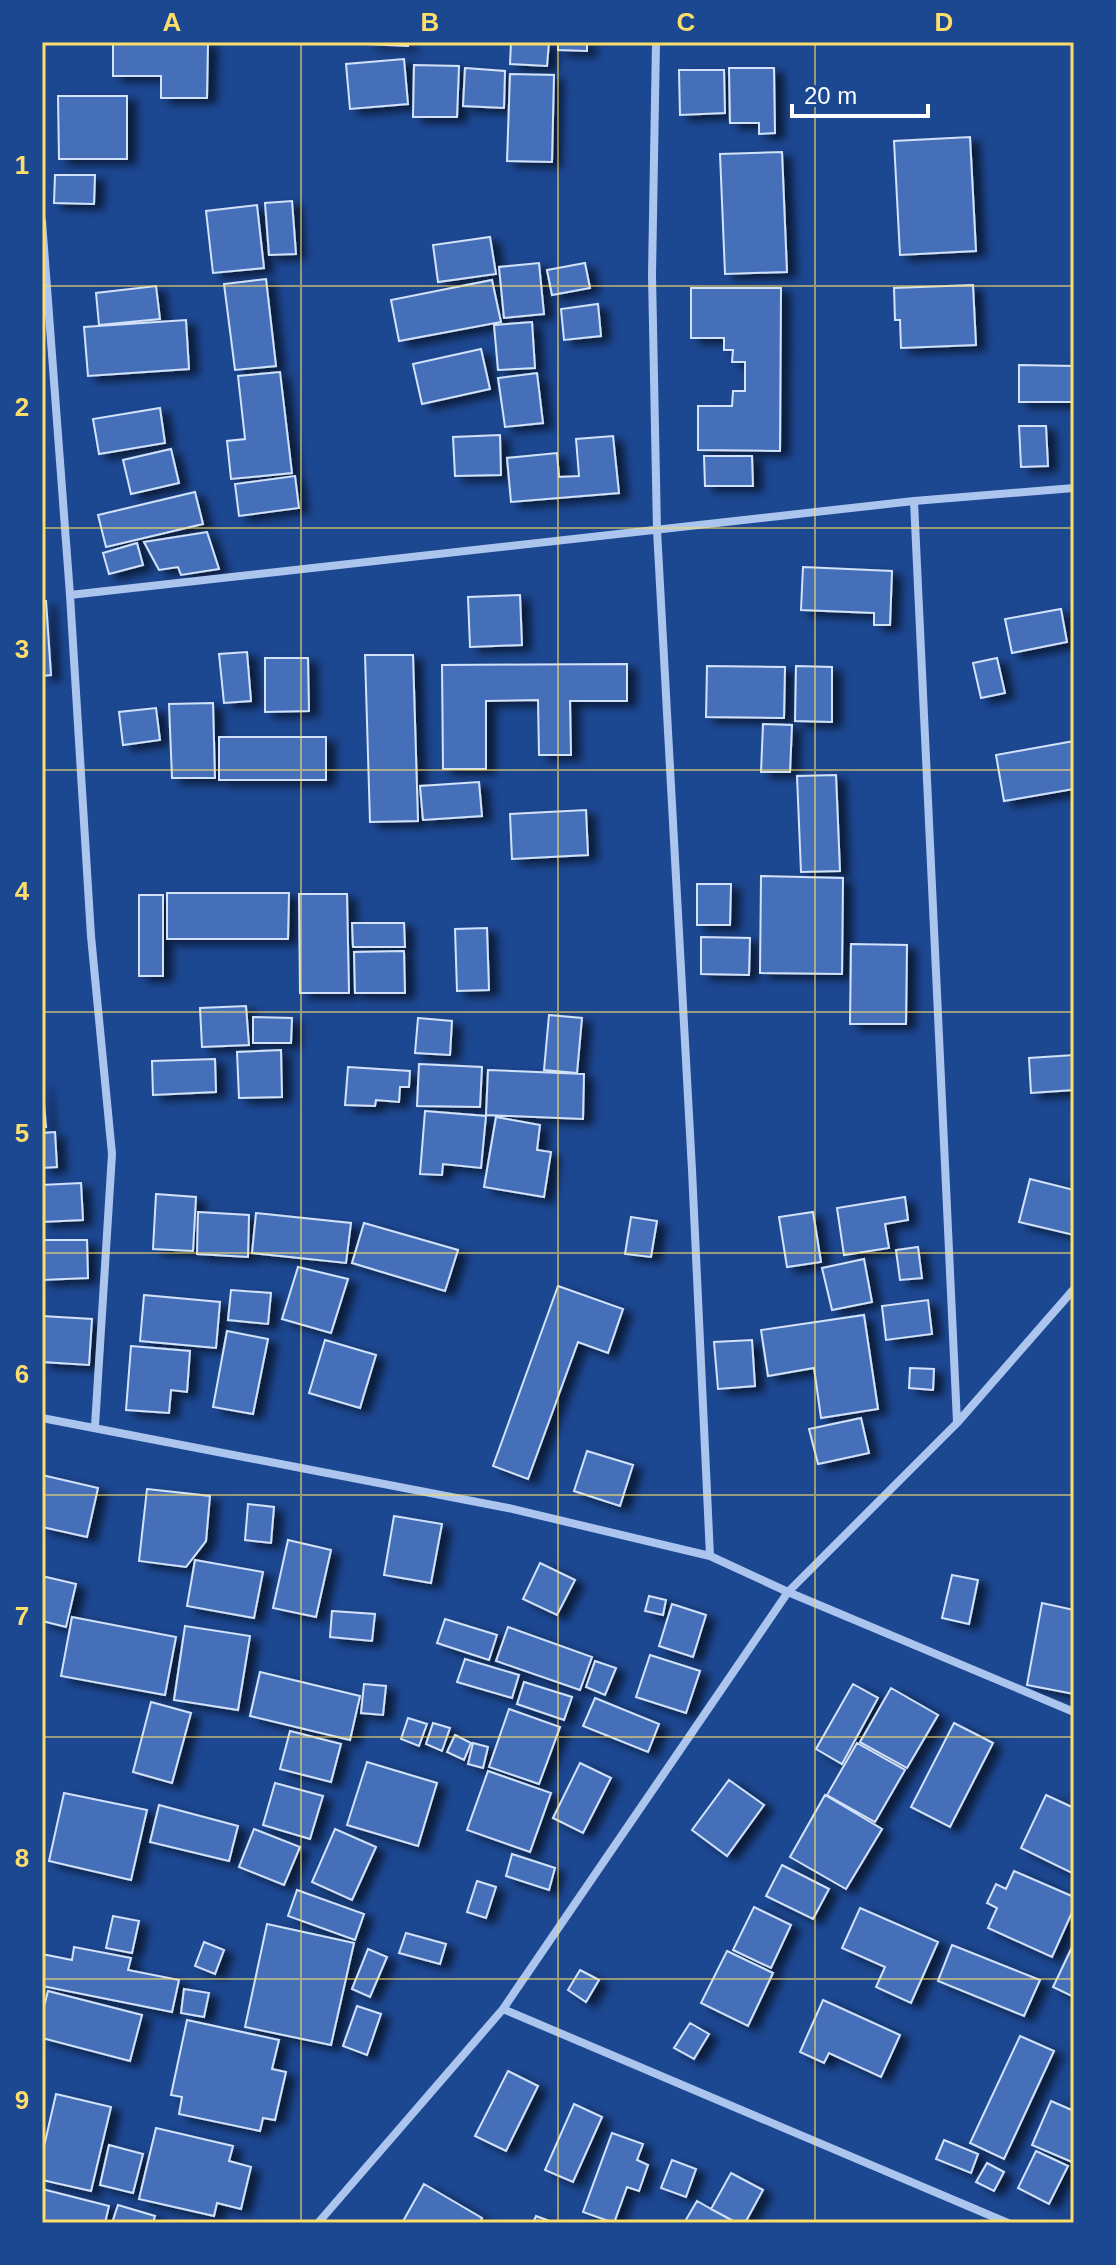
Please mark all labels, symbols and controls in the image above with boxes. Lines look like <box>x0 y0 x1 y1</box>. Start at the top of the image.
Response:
text: A <box>163 7 182 37</box>
text: B <box>421 7 439 37</box>
text: C <box>677 7 696 37</box>
text: D <box>935 7 953 37</box>
scale bar <box>792 68 928 118</box>
text: 20 m <box>804 82 857 109</box>
text: 1 <box>15 150 29 180</box>
text: 2 <box>15 392 29 422</box>
text: 3 <box>15 634 29 664</box>
text: 4 <box>15 876 30 906</box>
text: 5 <box>15 1118 29 1148</box>
text: 6 <box>15 1359 29 1389</box>
text: 7 <box>15 1601 29 1631</box>
text: 8 <box>15 1843 29 1873</box>
text: 9 <box>15 2085 29 2115</box>

